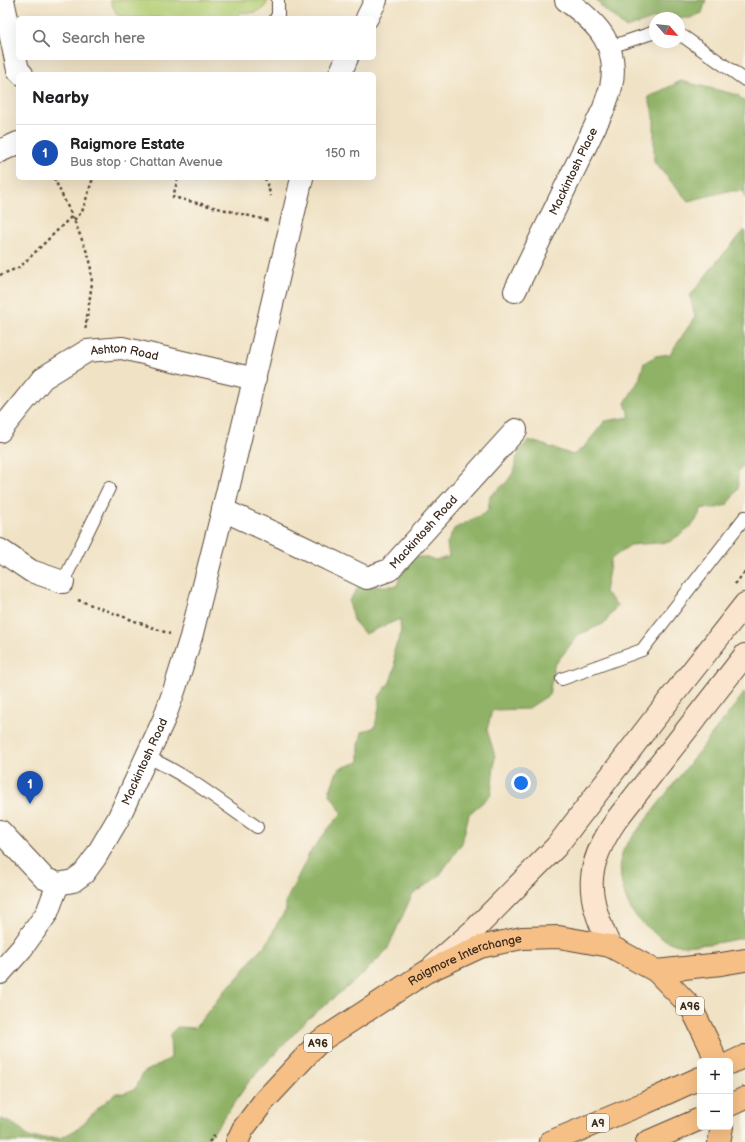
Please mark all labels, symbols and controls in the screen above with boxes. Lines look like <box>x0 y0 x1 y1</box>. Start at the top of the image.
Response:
north arrow <box>649 12 685 48</box>
search box <box>16 16 376 60</box>
icon: search <box>30 27 52 49</box>
text: Search here <box>62 29 145 48</box>
text: Nearby <box>32 88 89 108</box>
street label: Mackintosh Place <box>546 125 601 218</box>
text: Raigmore Estate <box>70 135 185 154</box>
text: 1 <box>42 145 48 161</box>
text: 150 m <box>326 145 360 161</box>
text: Bus stop · Chattan Avenue <box>70 154 223 170</box>
street label: Ashton Road <box>90 340 160 364</box>
street label: Mackintosh Road <box>386 492 461 572</box>
street label: Mackintosh Road <box>118 716 171 807</box>
pin: 1 <box>17 771 43 804</box>
your location <box>511 773 531 793</box>
street label: Raigmore Interchange <box>405 931 523 989</box>
road number: A96 <box>676 997 704 1015</box>
road number: A96 <box>304 1034 332 1052</box>
map controls <box>697 1058 733 1130</box>
button: + <box>697 1058 733 1094</box>
button: − <box>697 1094 733 1130</box>
road number: A9 <box>587 1114 609 1132</box>

